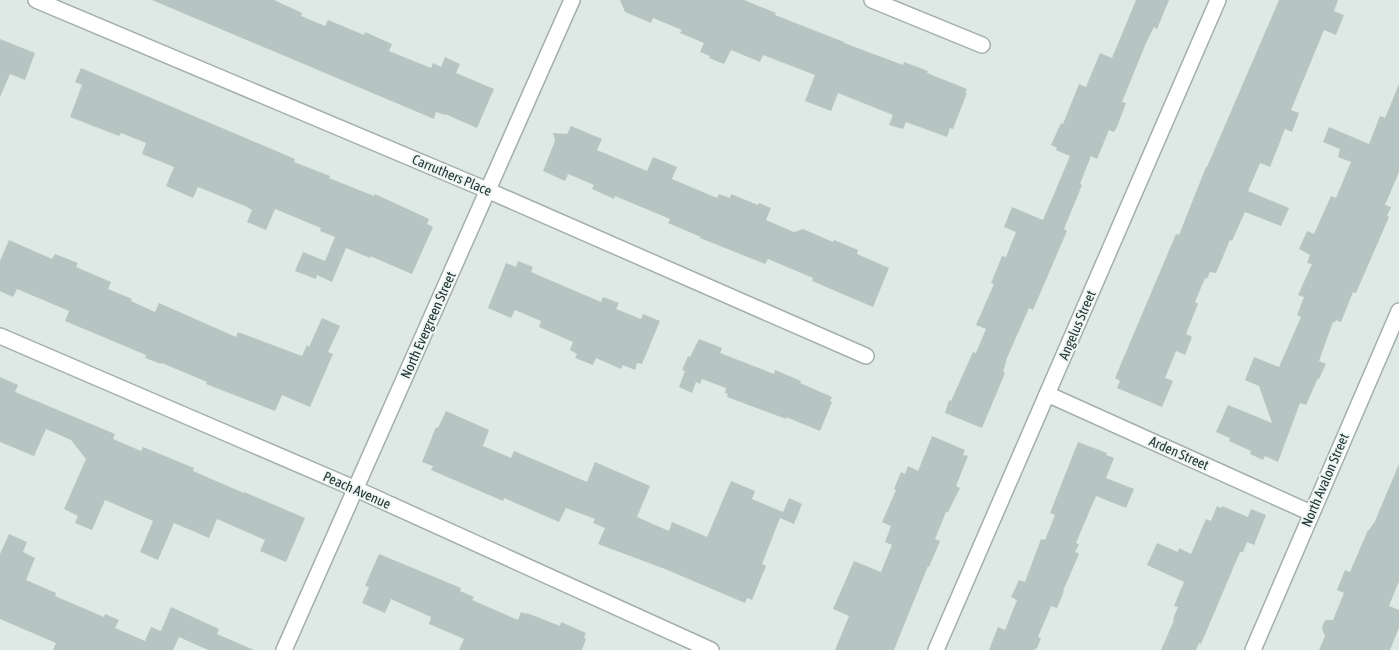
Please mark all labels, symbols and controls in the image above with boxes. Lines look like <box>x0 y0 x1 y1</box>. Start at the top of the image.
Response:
street label: Carruthers Place <box>410 151 494 199</box>
street label: North Evergreen Street <box>397 269 459 381</box>
street label: Angelus Street <box>1055 288 1099 362</box>
street label: North Avalon Street <box>1298 431 1352 529</box>
street label: Arden Street <box>1147 433 1211 473</box>
street label: Peach Avenue <box>321 468 393 512</box>

